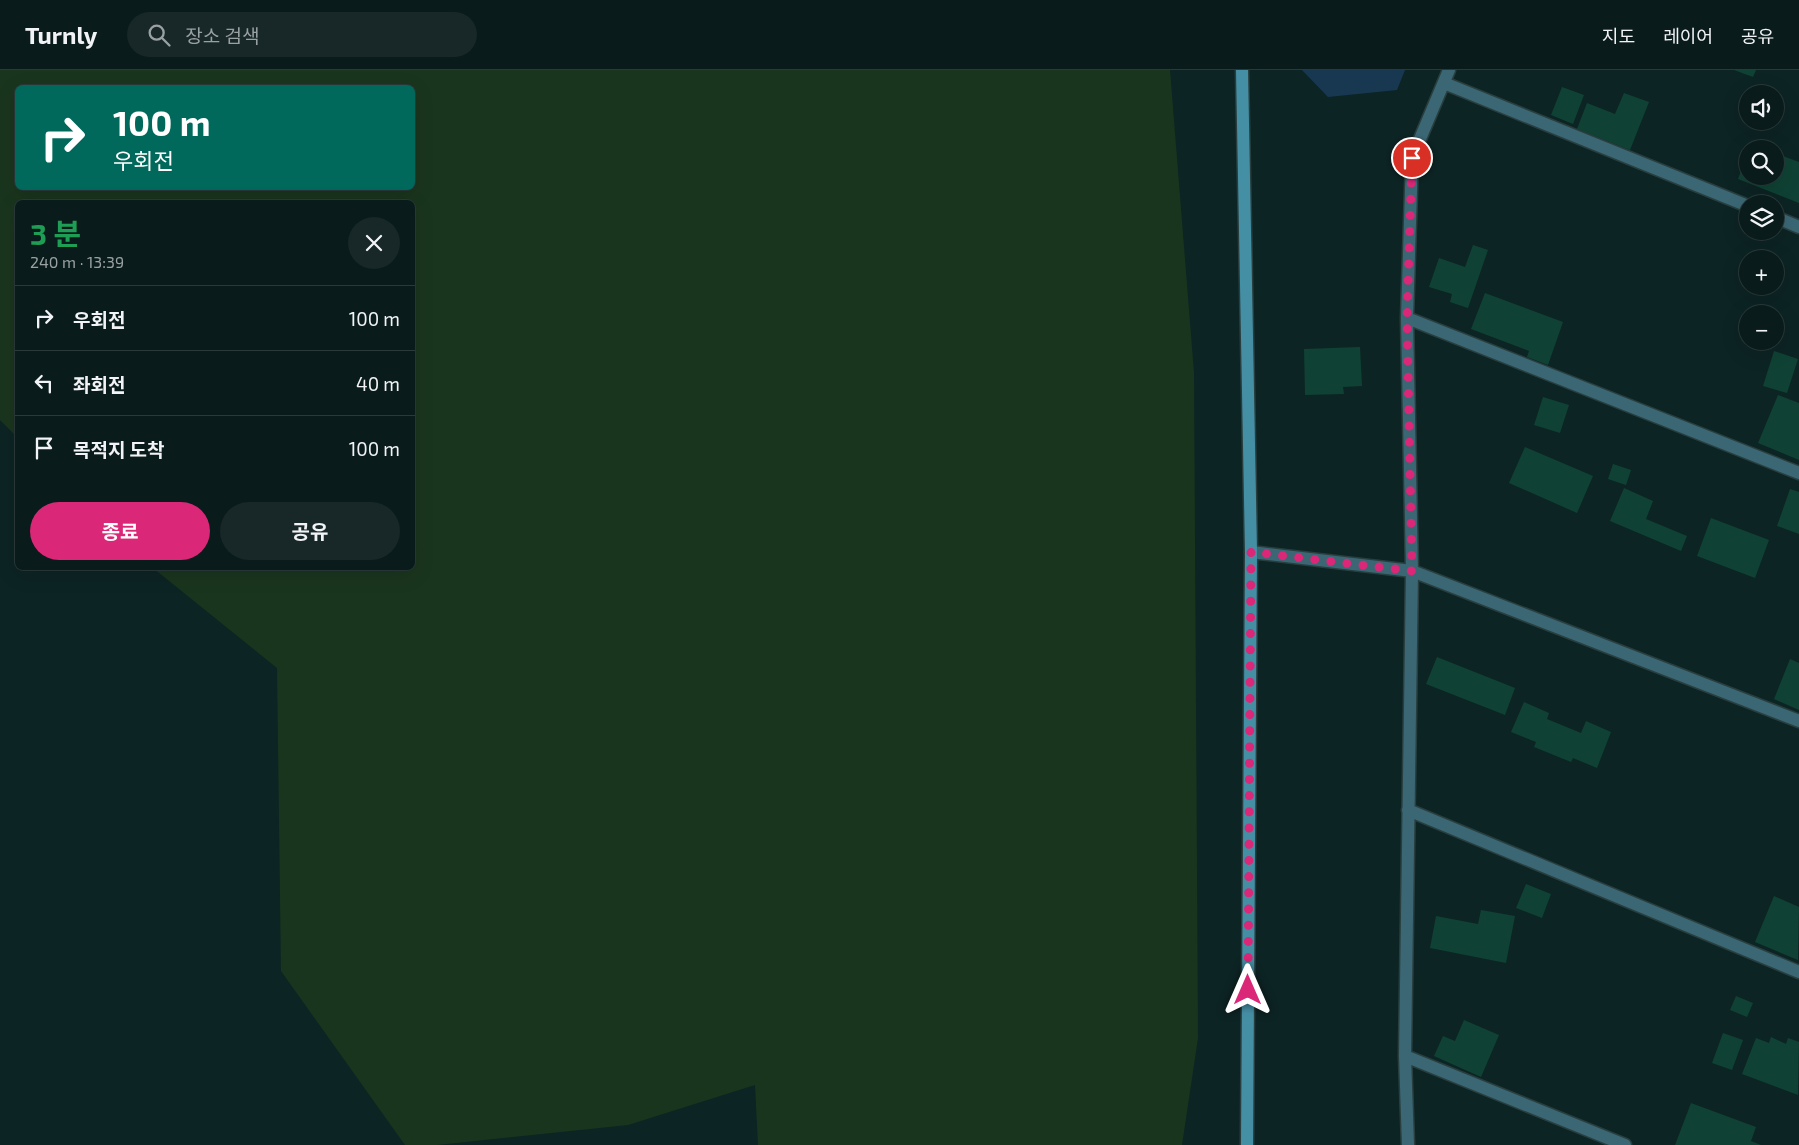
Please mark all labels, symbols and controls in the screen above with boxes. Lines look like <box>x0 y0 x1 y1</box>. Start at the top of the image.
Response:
search box <box>127 12 477 57</box>
text: Turnly <box>25 20 97 49</box>
icon: search <box>145 21 173 49</box>
text: 장소 검색 <box>185 24 259 47</box>
text: 지도 <box>1602 25 1635 47</box>
text: 레이어 <box>1663 25 1713 47</box>
text: 공유 <box>1741 25 1774 47</box>
map controls <box>1739 85 1784 350</box>
button: sound <box>1739 85 1784 130</box>
text: 100 m <box>113 101 211 143</box>
icon: right <box>30 105 95 170</box>
pin <box>1391 137 1433 179</box>
button: search <box>1739 140 1784 185</box>
icon: arrive <box>1398 144 1426 172</box>
text: 우회전 <box>113 147 174 173</box>
button: layers <box>1739 195 1784 240</box>
text: 3 분 <box>30 215 81 251</box>
button: close <box>348 217 400 269</box>
button: + <box>1739 250 1784 295</box>
text: 240 m · 13:39 <box>30 252 124 271</box>
icon: right <box>30 304 58 332</box>
button: − <box>1739 305 1784 350</box>
text: 100 m <box>349 307 400 330</box>
text: 우회전 <box>73 308 125 331</box>
icon: left <box>30 369 58 397</box>
text: 40 m <box>356 372 400 395</box>
text: 좌회전 <box>73 373 125 396</box>
icon: arrive <box>30 434 58 462</box>
text: 100 m <box>349 437 400 460</box>
text: 목적지 도착 <box>73 438 165 461</box>
button: 종료 <box>30 502 210 560</box>
button: 공유 <box>220 502 400 560</box>
position arrow <box>1221 963 1273 1015</box>

